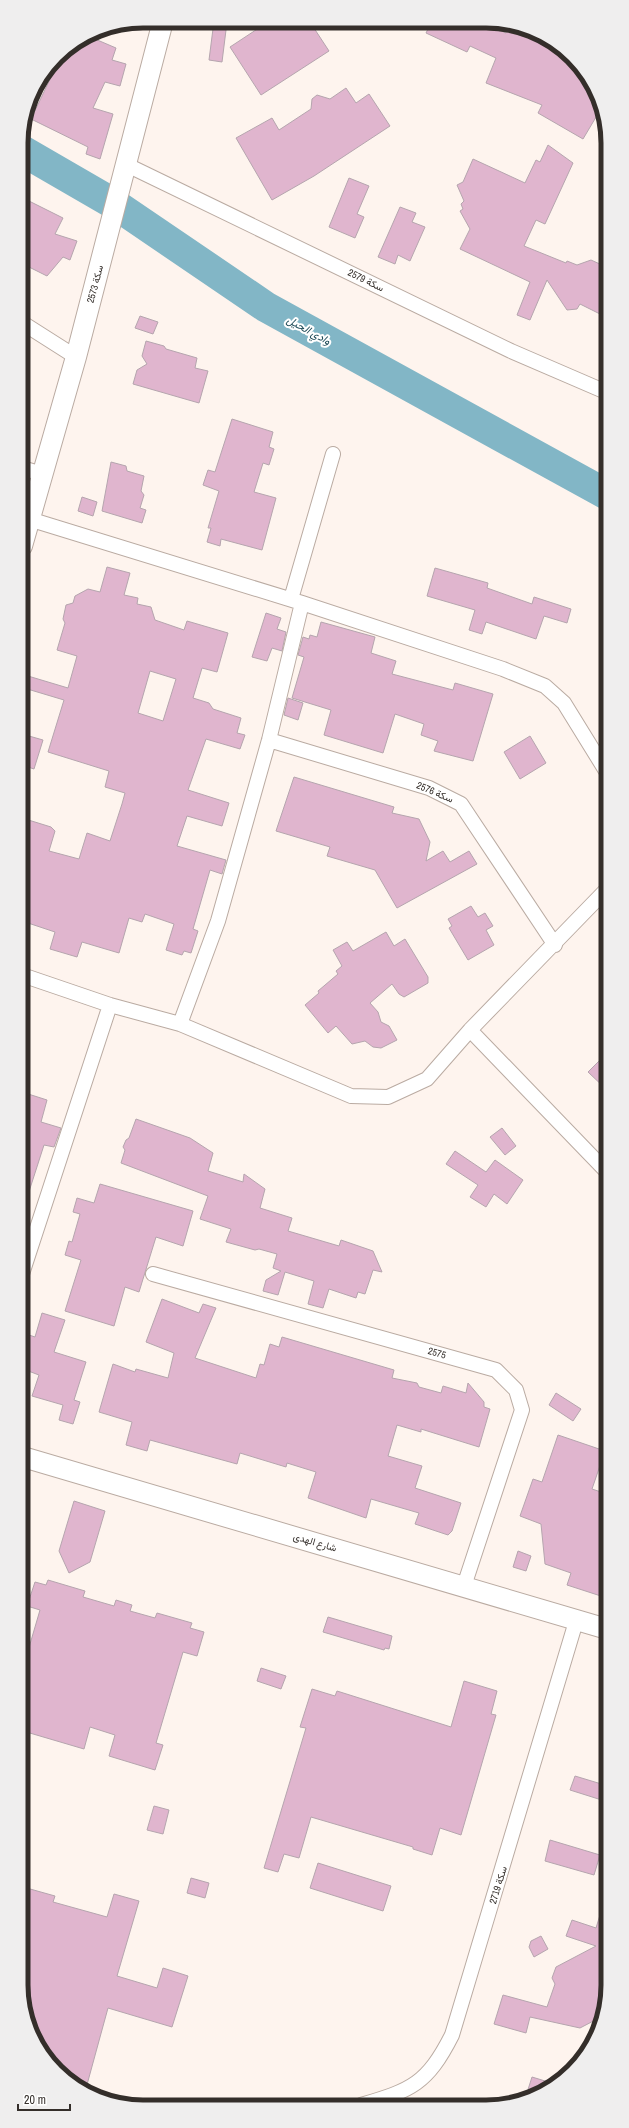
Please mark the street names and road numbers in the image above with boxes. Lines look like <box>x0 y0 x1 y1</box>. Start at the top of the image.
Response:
street label: سكة 2573 <box>84 264 106 304</box>
street label: سكة 2579 <box>346 266 386 294</box>
street label: سكة 2576 <box>415 778 455 806</box>
street label: 2575 <box>426 1344 448 1362</box>
street label: شارع الهدى <box>292 1530 339 1554</box>
street label: سكة 2719 <box>486 1864 510 1905</box>

